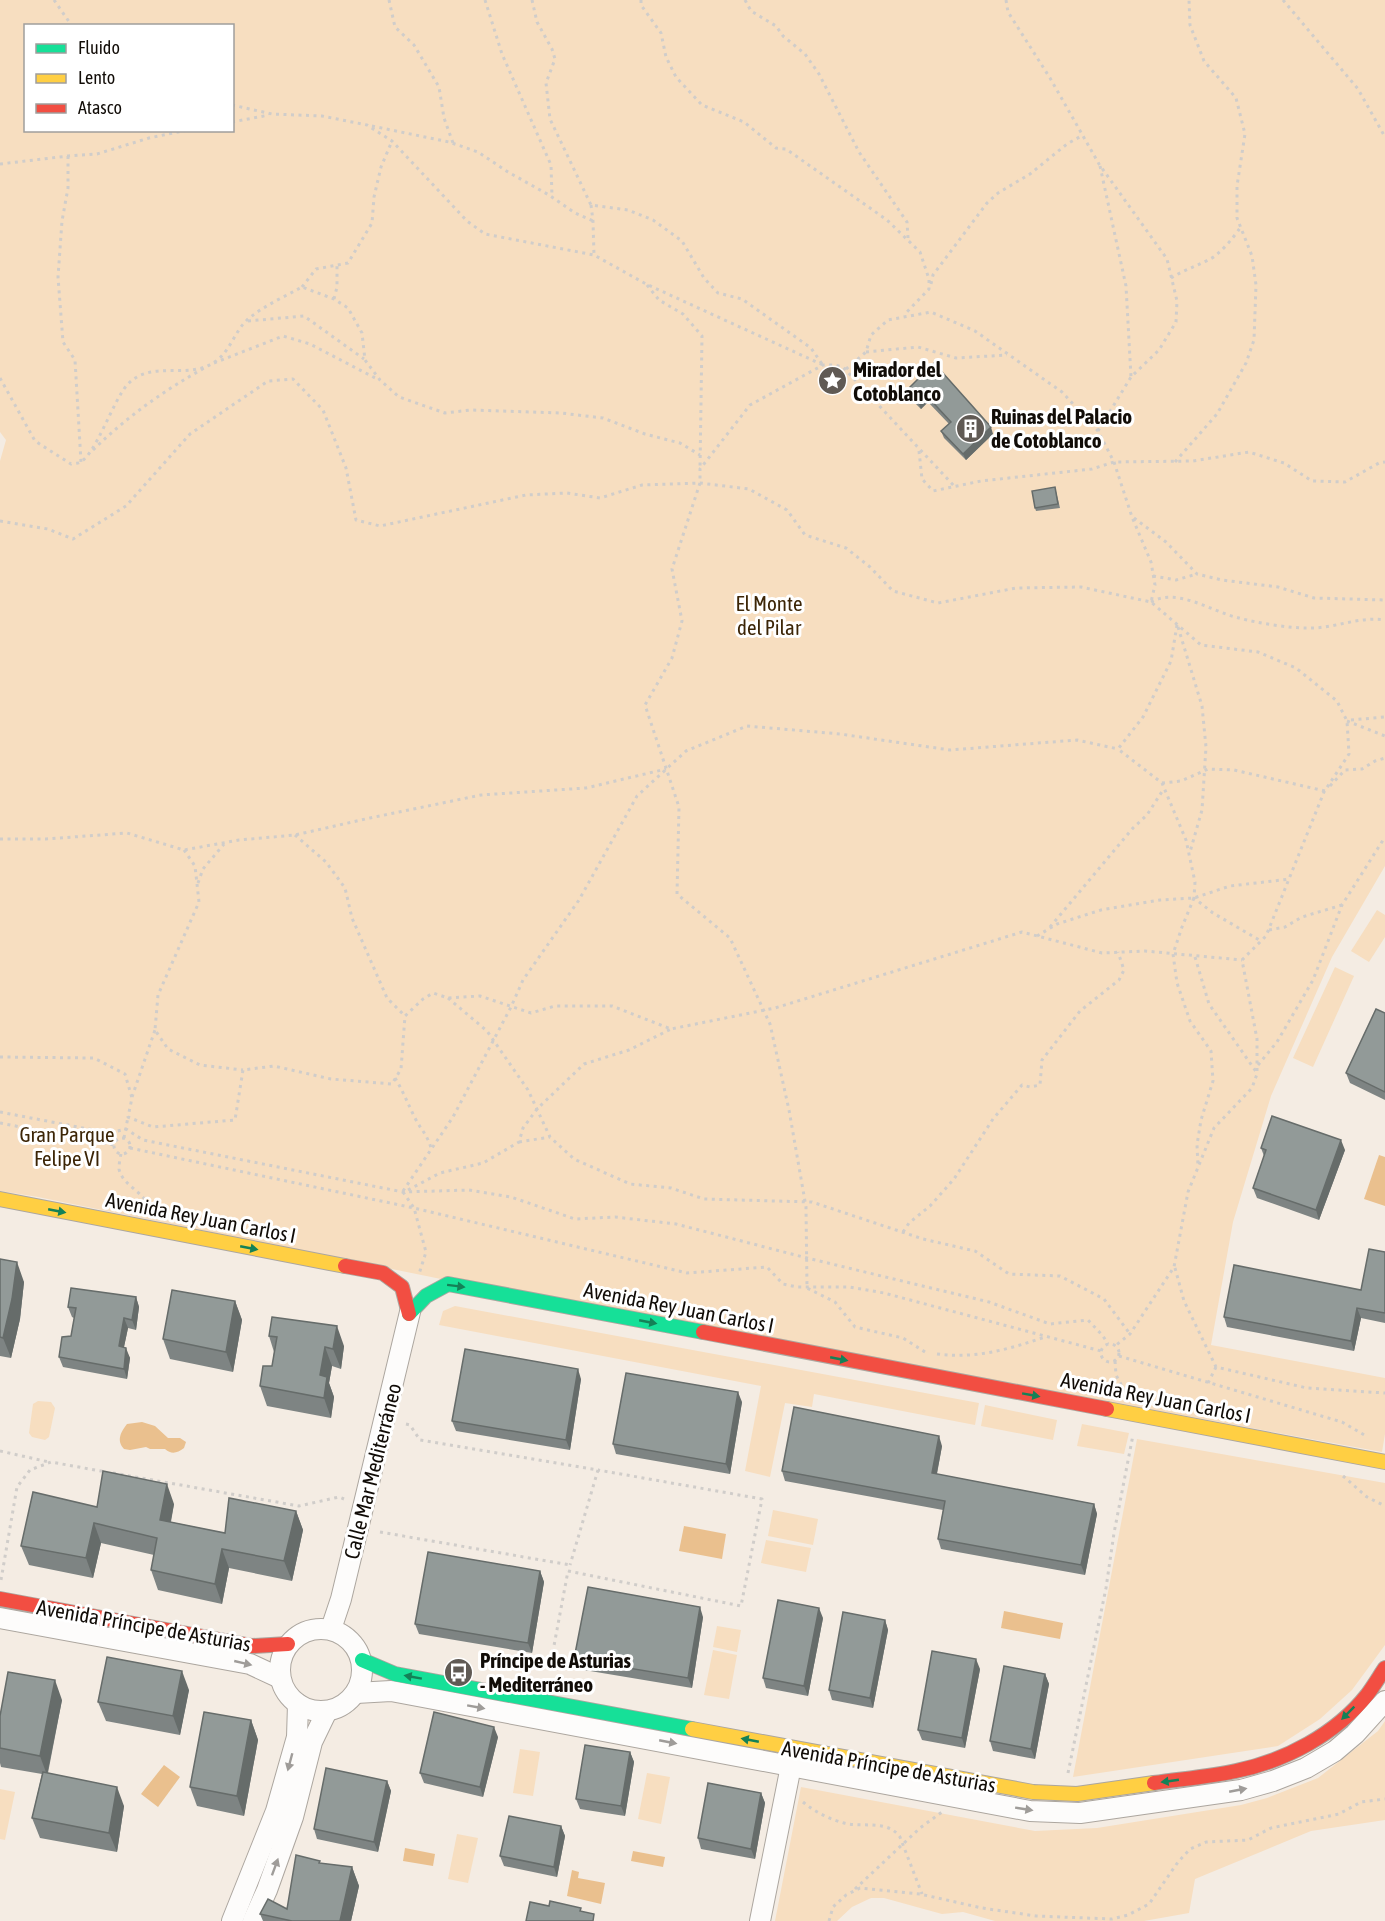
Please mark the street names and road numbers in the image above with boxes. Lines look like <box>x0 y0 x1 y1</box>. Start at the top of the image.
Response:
street label: Avenida Rey Juan Carlos I <box>104 1187 298 1247</box>
street label: Avenida Rey Juan Carlos I <box>582 1277 776 1337</box>
street label: Avenida Rey Juan Carlos I <box>1059 1367 1253 1427</box>
street label: Calle Mar Mediterráneo <box>339 1381 405 1561</box>
street label: Avenida Príncipe de Asturias <box>35 1594 253 1656</box>
street label: Avenida Príncipe de Asturias <box>780 1735 998 1797</box>

